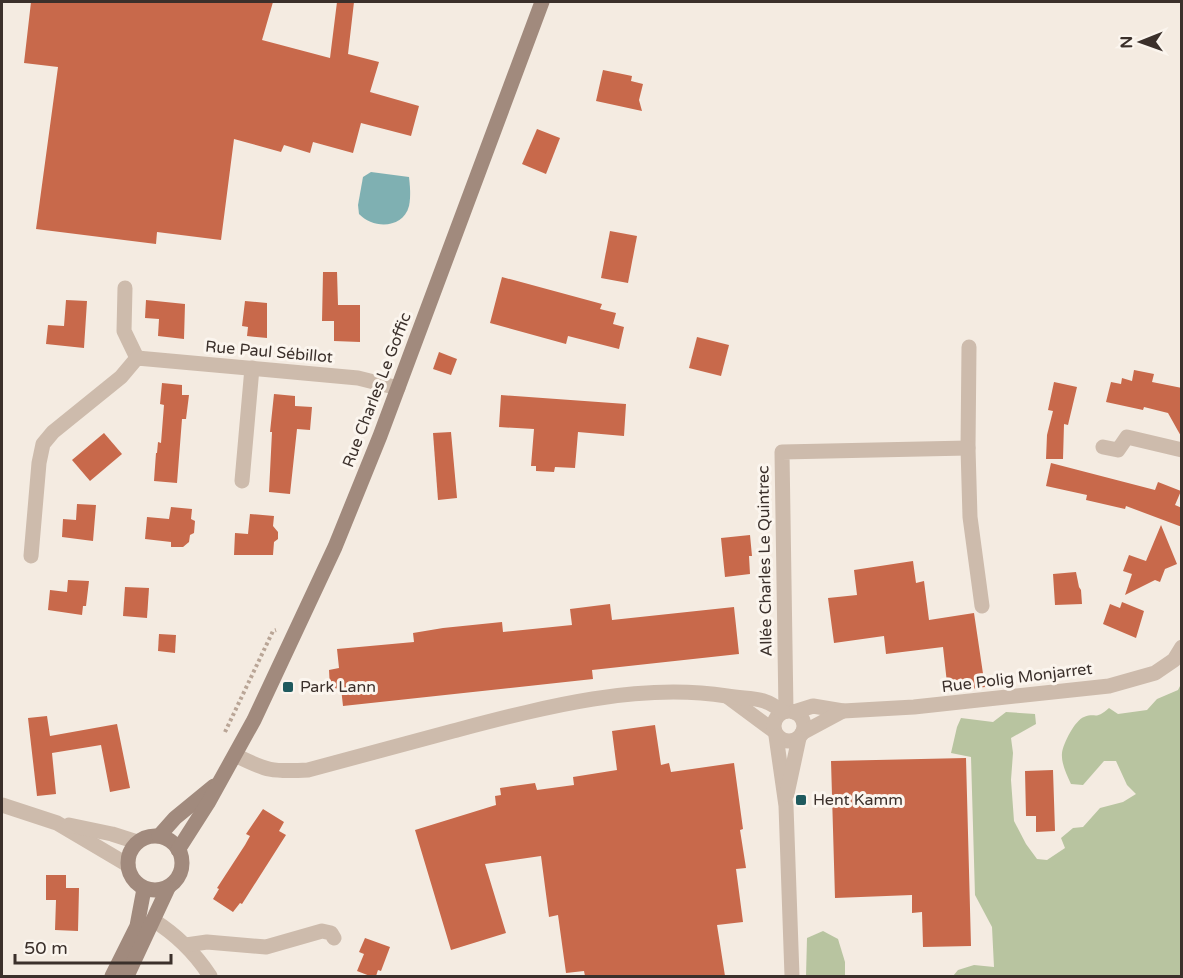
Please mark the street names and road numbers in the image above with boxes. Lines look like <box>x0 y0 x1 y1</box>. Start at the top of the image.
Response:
street label: Rue Charles Le Goffic <box>338 310 416 470</box>
street label: Rue Paul Sébillot <box>204 336 334 368</box>
street label: Allée Charles Le Quintrec <box>753 465 777 657</box>
street label: Rue Polig Monjarret <box>940 659 1094 697</box>

